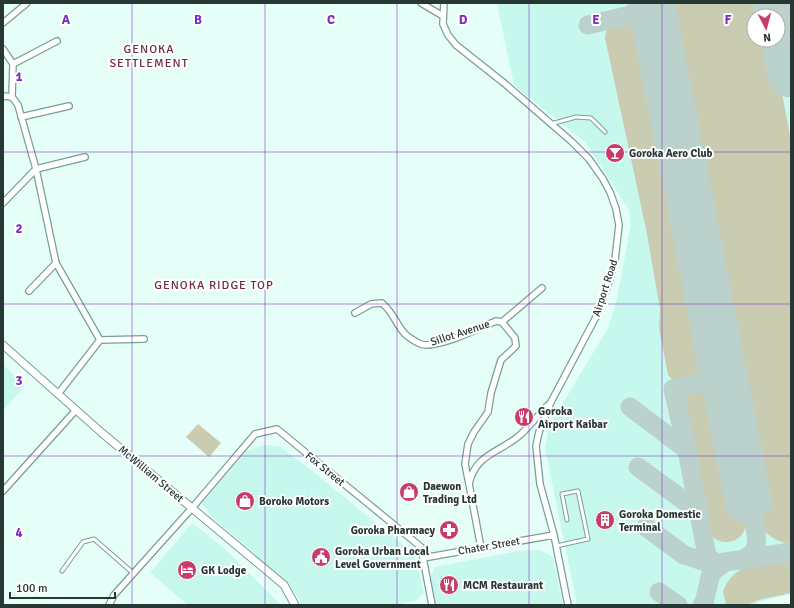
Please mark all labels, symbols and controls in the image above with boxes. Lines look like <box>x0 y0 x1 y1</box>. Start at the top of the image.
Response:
north arrow <box>746 8 786 48</box>
text: A <box>62 12 71 28</box>
text: B <box>194 12 202 28</box>
text: C <box>327 12 335 28</box>
text: D <box>459 12 468 28</box>
text: E <box>592 12 600 28</box>
text: F <box>725 12 732 28</box>
text: N <box>763 31 771 44</box>
district label: GENOKA SETTLEMENT <box>109 42 189 71</box>
text: 1 <box>15 69 23 85</box>
bar icon: Goroka Aero Club <box>604 142 626 164</box>
place label: Goroka Aero Club <box>629 147 712 160</box>
text: 2 <box>15 221 23 237</box>
street label: Airport Road <box>590 258 620 318</box>
district label: GENOKA RIDGE TOP <box>154 278 274 293</box>
street label: Sillot Avenue <box>429 317 491 349</box>
text: 3 <box>15 373 23 389</box>
place label: Goroka Airport Kaibar <box>538 405 608 431</box>
restaurant icon: Goroka Airport Kaibar <box>513 406 535 428</box>
street label: McWilliam Street <box>116 443 186 505</box>
street label: Fox Street <box>303 449 348 489</box>
place label: Daewon Trading Ltd <box>423 480 477 506</box>
shop icon: Daewon Trading Ltd <box>398 481 420 503</box>
shop icon: Boroko Motors <box>234 490 256 512</box>
place label: Boroko Motors <box>259 495 329 508</box>
place label: Goroka Domestic Terminal <box>619 508 701 534</box>
building icon: Goroka Domestic Terminal <box>594 509 616 531</box>
pharmacy icon: Goroka Pharmacy <box>438 519 460 541</box>
place label: Goroka Pharmacy <box>351 524 436 537</box>
text: 4 <box>15 525 23 541</box>
street label: Chater Street <box>457 534 521 558</box>
place label: Goroka Urban Local Level Government <box>335 545 430 571</box>
public building icon: Goroka Urban Local Level Government <box>310 546 332 568</box>
hotel icon: GK Lodge <box>176 559 198 581</box>
place label: GK Lodge <box>201 564 247 577</box>
scale bar <box>10 574 115 600</box>
restaurant icon: MCM Restaurant <box>438 574 460 596</box>
place label: MCM Restaurant <box>463 579 543 592</box>
text: 100 m <box>16 581 48 596</box>

